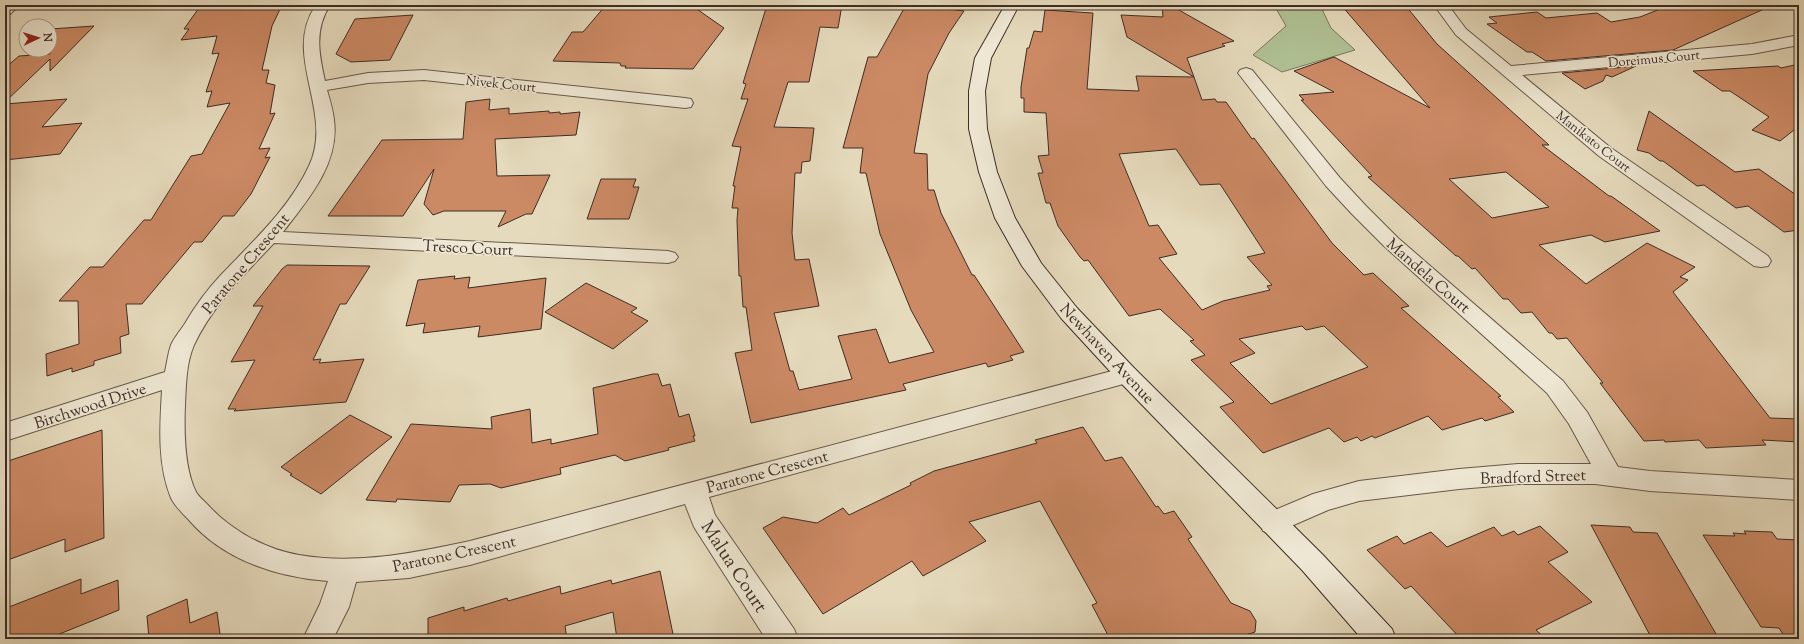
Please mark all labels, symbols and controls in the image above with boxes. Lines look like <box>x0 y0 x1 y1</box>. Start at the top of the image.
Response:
north arrow <box>18 18 58 58</box>
text: N <box>39 31 55 43</box>
street label: Doreimus Court <box>1608 47 1701 73</box>
street label: Nivek Court <box>465 72 537 98</box>
street label: Manikato Court <box>1552 108 1634 178</box>
street label: Paratone Crescent <box>198 209 296 320</box>
street label: Mandela Court <box>1380 234 1475 320</box>
street label: Tresco Court <box>422 236 514 263</box>
street label: Newhaven Avenue <box>1053 299 1159 410</box>
street label: Birchwood Drive <box>32 378 150 436</box>
street label: Paratone Crescent <box>704 446 832 501</box>
street label: Bradford Street <box>1480 465 1587 492</box>
street label: Malua Court <box>693 516 773 619</box>
street label: Paratone Crescent <box>391 531 519 580</box>

